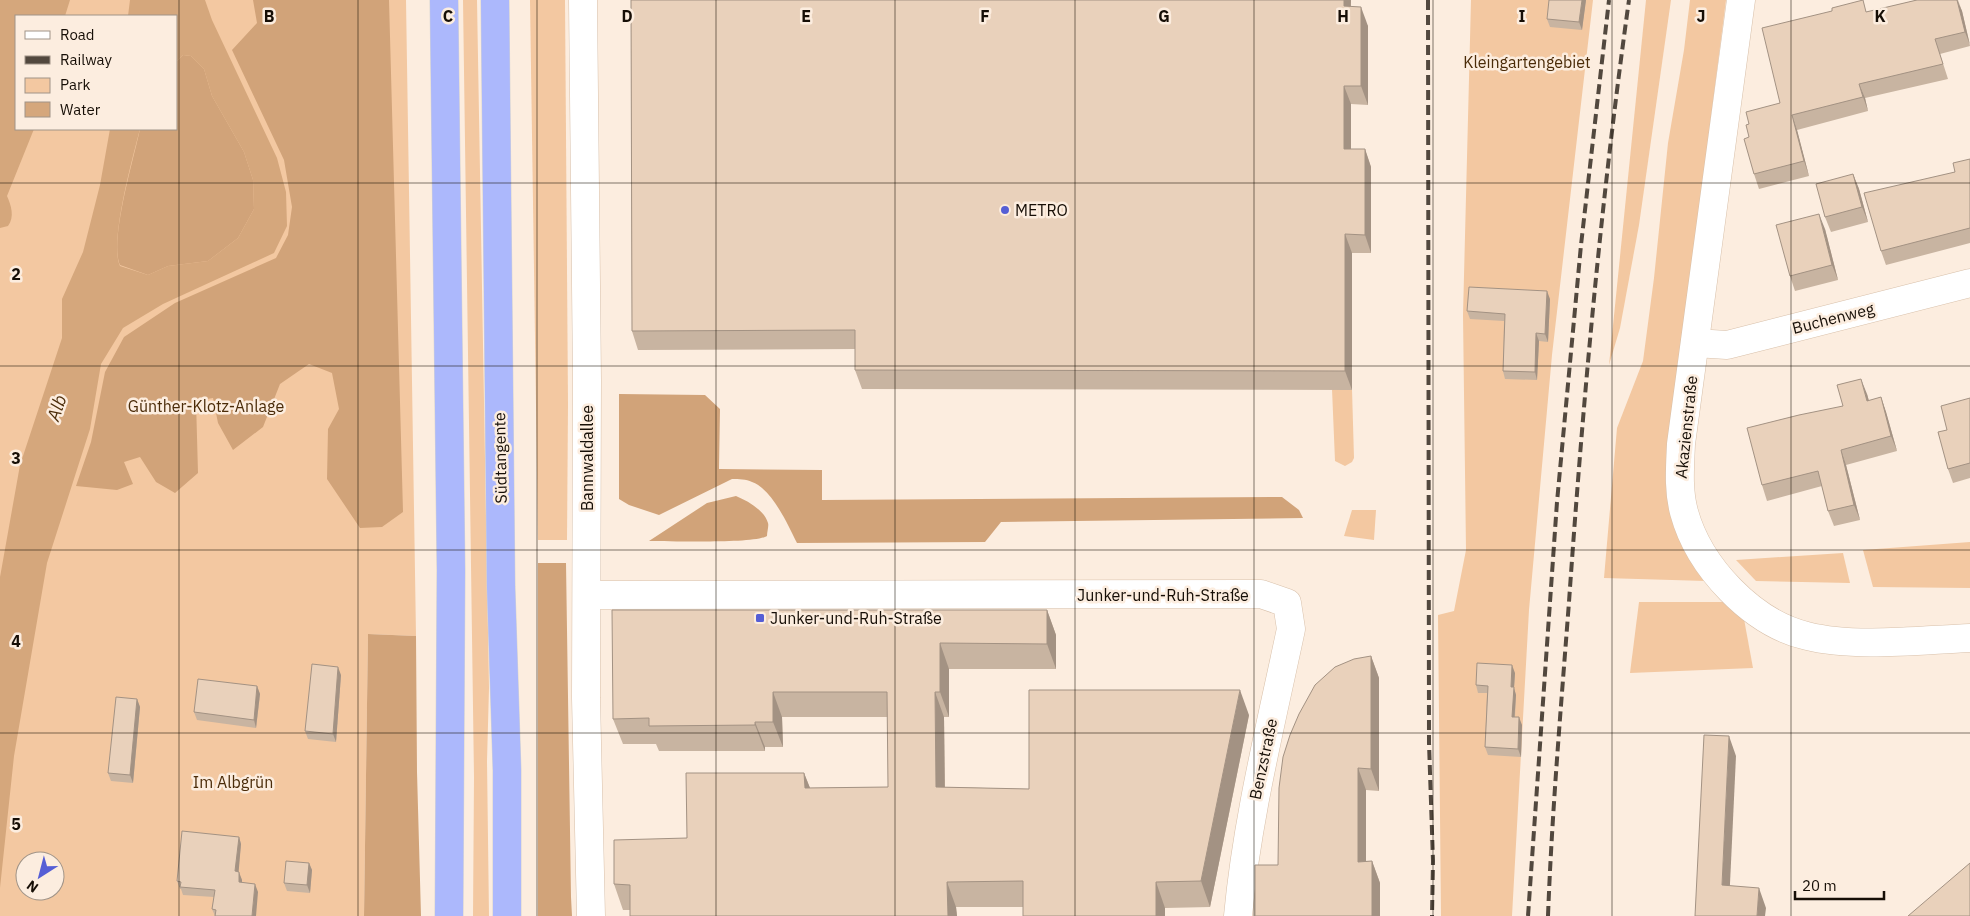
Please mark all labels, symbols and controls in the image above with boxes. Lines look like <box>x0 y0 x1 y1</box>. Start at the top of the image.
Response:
text: B <box>264 6 275 26</box>
text: C <box>443 6 453 26</box>
text: D <box>621 6 633 26</box>
text: E <box>801 6 811 26</box>
text: F <box>980 6 990 26</box>
text: G <box>1158 6 1170 26</box>
text: H <box>1337 6 1349 26</box>
text: I <box>1519 6 1526 26</box>
text: J <box>1697 6 1705 26</box>
text: K <box>1874 6 1886 26</box>
legend <box>15 15 178 130</box>
text: Road <box>60 25 95 44</box>
text: Railway <box>60 50 113 69</box>
park label: Kleingartengebiet <box>1463 52 1591 72</box>
text: Park <box>60 75 90 94</box>
text: Water <box>60 100 101 119</box>
place label: METRO <box>1015 200 1068 220</box>
marker: METRO <box>999 204 1011 216</box>
text: 2 <box>11 264 21 284</box>
street label: Buchenweg <box>1790 298 1877 338</box>
street label: Akazienstraße <box>1671 374 1701 479</box>
water label: Alb <box>41 392 72 425</box>
park label: Günther-Klotz-Anlage <box>128 396 284 416</box>
street label: Bannwaldallee <box>577 405 597 511</box>
street label: Südtangente <box>489 412 511 504</box>
text: 3 <box>11 448 21 468</box>
street label: Junker-und-Ruh-Straße <box>1077 585 1249 605</box>
place label: Junker-und-Ruh-Straße <box>770 608 942 628</box>
marker: Junker-und-Ruh-Straße <box>754 612 766 624</box>
text: 4 <box>11 631 21 651</box>
street label: Benzstraße <box>1245 716 1281 801</box>
park label: Im Albgrün <box>193 772 273 792</box>
text: 5 <box>11 814 21 834</box>
north arrow <box>15 851 65 901</box>
scale bar <box>1795 868 1884 900</box>
text: N <box>23 876 42 897</box>
text: 20 m <box>1802 876 1837 895</box>

